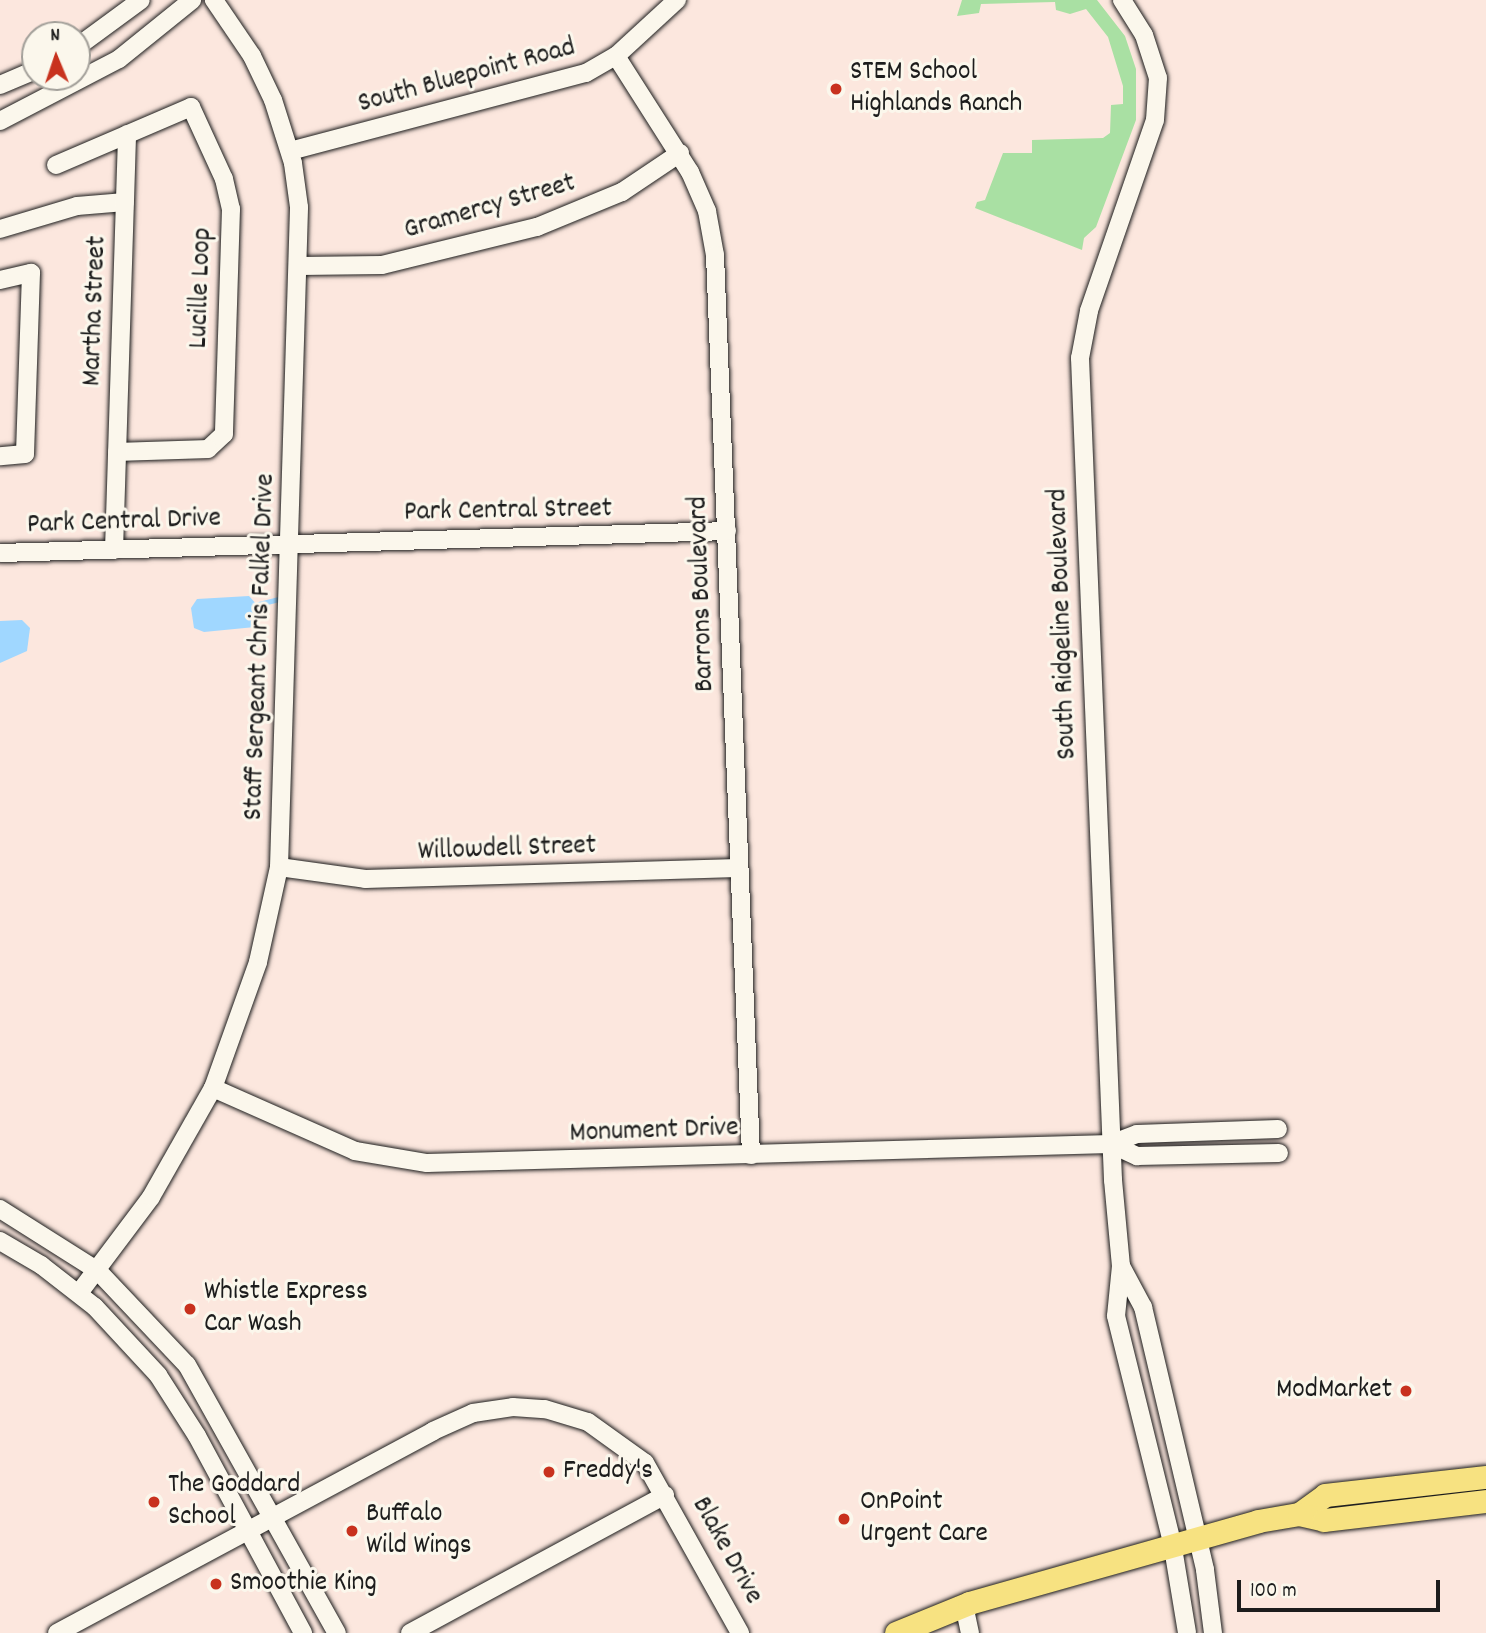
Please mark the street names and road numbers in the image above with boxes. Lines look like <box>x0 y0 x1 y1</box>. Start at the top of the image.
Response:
street label: South Bluepoint Road <box>355 32 579 122</box>
street label: Gramercy Street <box>400 168 580 248</box>
street label: Lucille Loop <box>183 227 221 349</box>
street label: Martha Street <box>77 235 115 387</box>
street label: Staff Sergeant Chris Falkel Drive <box>238 473 284 821</box>
street label: South Ridgeline Boulevard <box>1042 488 1086 760</box>
street label: Park Central Street <box>404 493 612 531</box>
street label: Barrons Boulevard <box>683 496 723 692</box>
street label: Park Central Drive <box>26 503 222 543</box>
street label: Willowdell Street <box>417 830 597 870</box>
street label: Monument Drive <box>569 1112 739 1152</box>
street label: Blake Drive <box>683 1492 769 1610</box>

